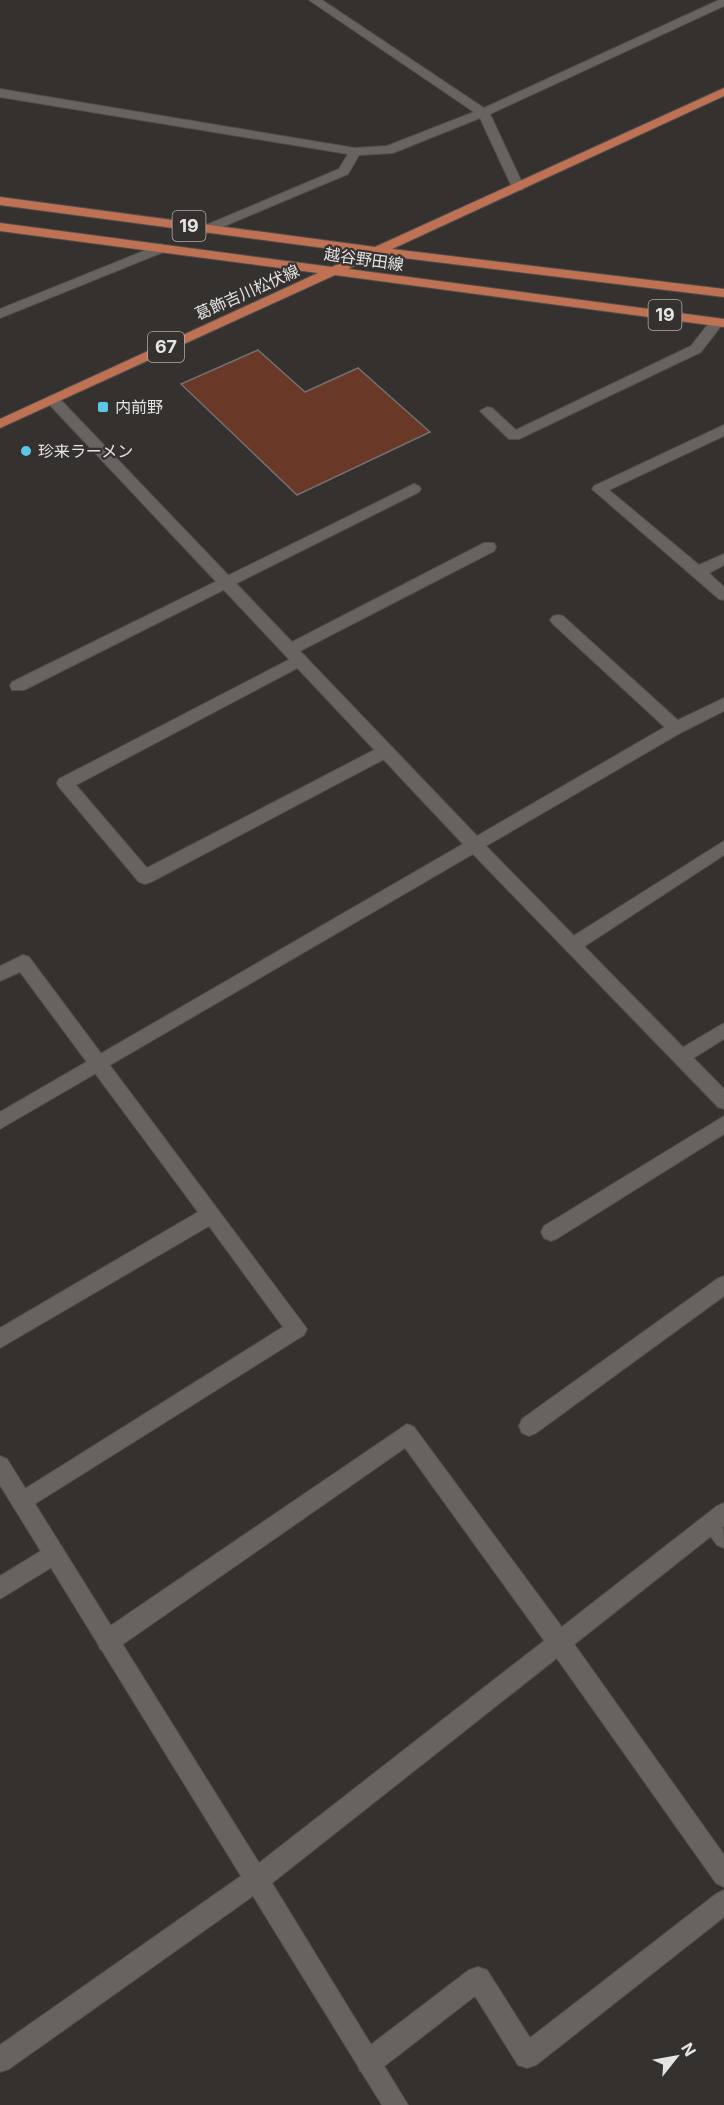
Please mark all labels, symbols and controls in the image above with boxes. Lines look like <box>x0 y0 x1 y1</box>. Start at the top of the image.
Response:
road number: 19 <box>172 211 206 241</box>
street label: 越谷野田線 <box>323 244 405 274</box>
street label: 葛飾吉川松伏線 <box>192 260 302 324</box>
road number: 19 <box>648 300 682 330</box>
road number: 67 <box>148 332 184 362</box>
place label: 内前野 <box>115 397 163 417</box>
marker: 内前野 <box>96 400 110 414</box>
place label: 珍来ラーメン <box>38 441 133 461</box>
marker: 珍来ラーメン <box>19 444 33 458</box>
north arrow <box>646 2027 706 2087</box>
text: N <box>677 2039 701 2060</box>

